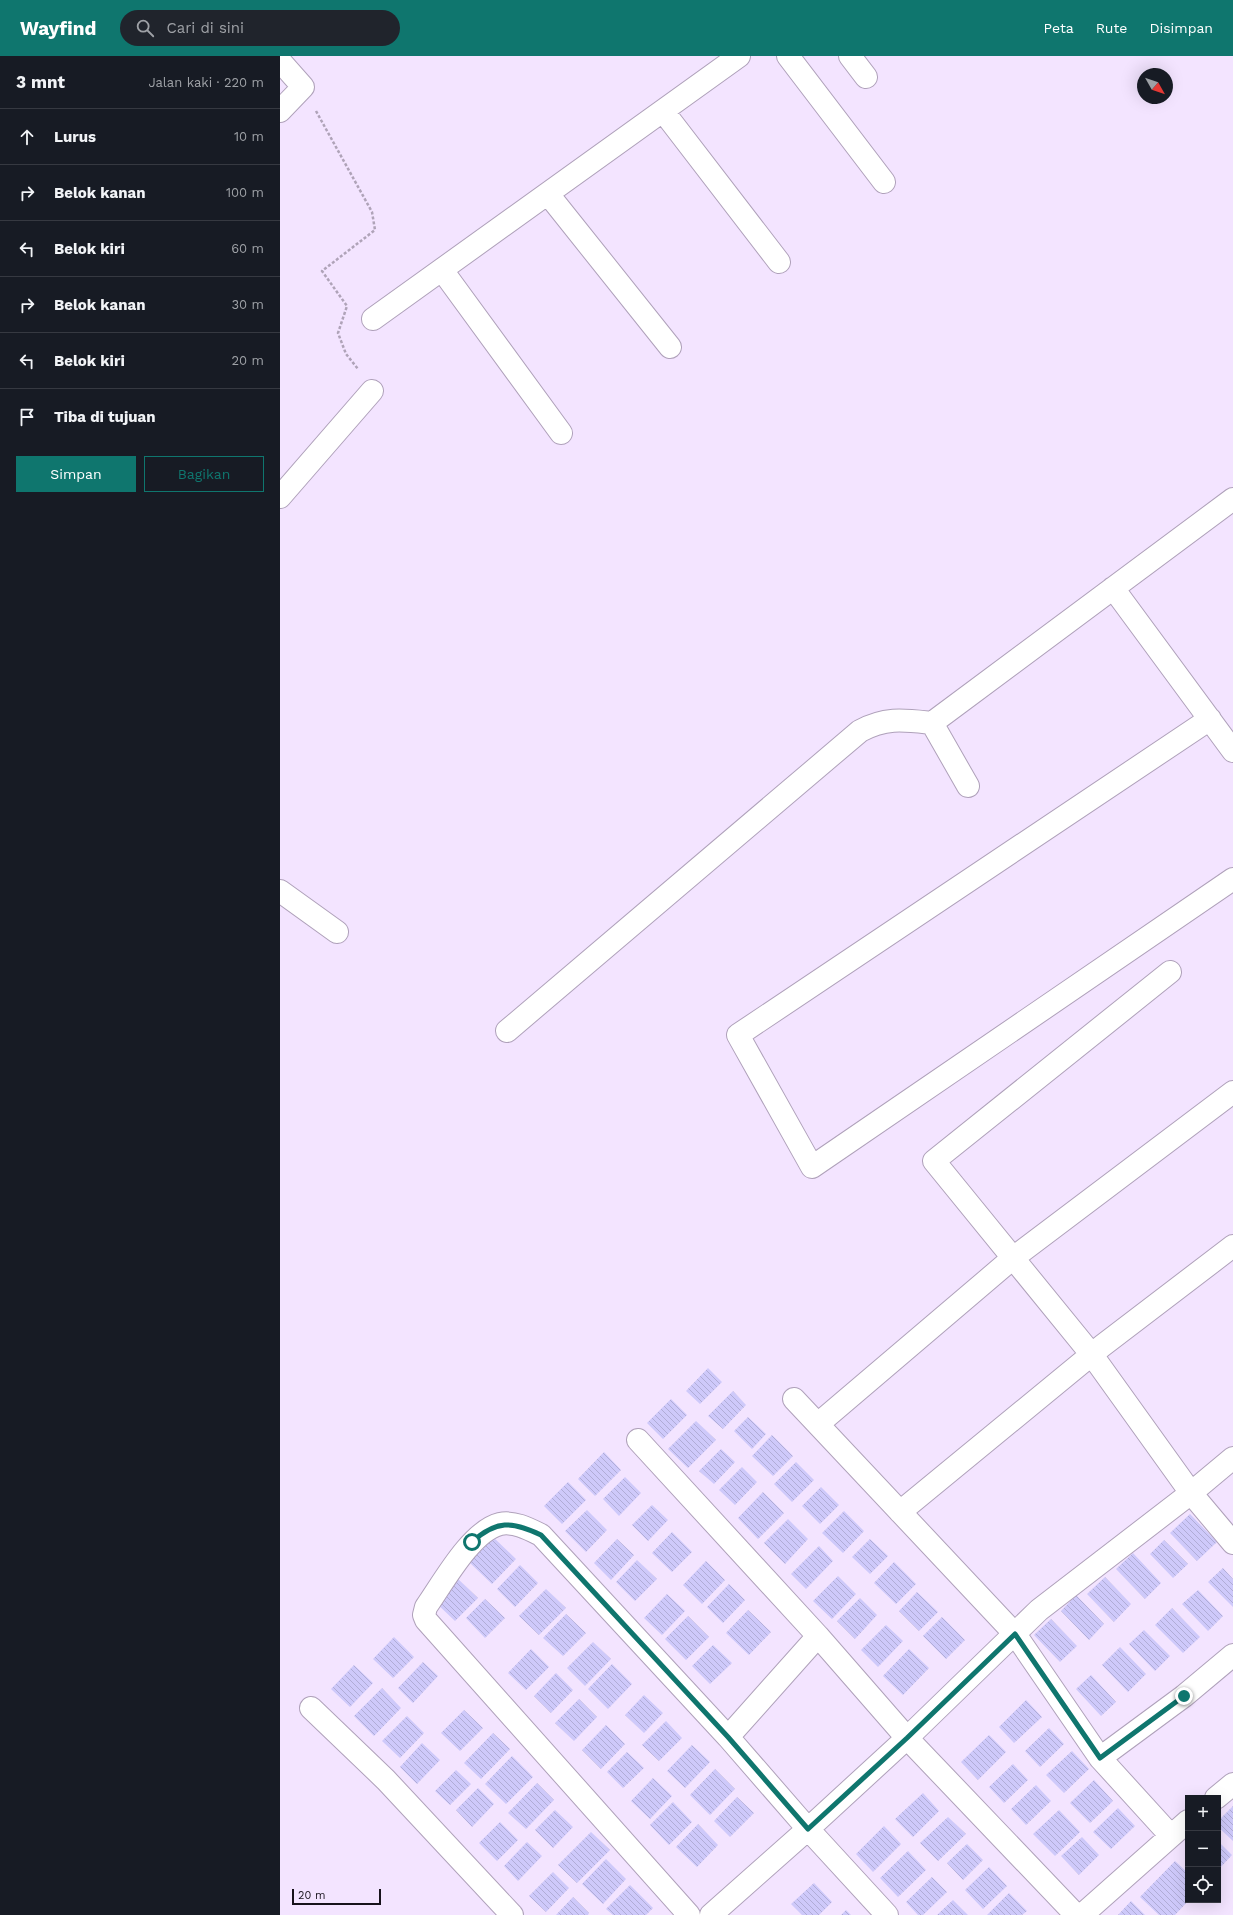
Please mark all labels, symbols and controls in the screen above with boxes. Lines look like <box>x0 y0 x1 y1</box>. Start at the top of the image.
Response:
search box <box>120 10 400 46</box>
text: Wayfind <box>20 17 96 40</box>
icon: search <box>134 17 156 39</box>
text: Cari di sini <box>166 19 244 37</box>
text: Peta <box>1044 20 1074 36</box>
text: Rute <box>1096 20 1127 36</box>
text: Disimpan <box>1149 20 1213 36</box>
north arrow <box>1137 68 1173 104</box>
text: 3 mnt <box>16 72 65 92</box>
text: Jalan kaki · 220 m <box>148 75 264 90</box>
icon: ahead <box>16 126 38 148</box>
text: Lurus <box>54 128 96 146</box>
text: 10 m <box>234 129 264 144</box>
icon: right <box>16 182 38 204</box>
text: Belok kanan <box>54 184 145 202</box>
text: 100 m <box>226 185 264 200</box>
icon: left <box>16 238 38 260</box>
text: Belok kiri <box>54 240 125 258</box>
text: 60 m <box>231 241 264 256</box>
icon: right <box>16 294 38 316</box>
text: Belok kanan <box>54 296 145 314</box>
text: 30 m <box>232 297 264 312</box>
icon: left <box>16 350 38 372</box>
text: Belok kiri <box>54 352 125 370</box>
text: 20 m <box>232 353 264 368</box>
icon: arrive <box>16 406 38 428</box>
text: Tiba di tujuan <box>54 408 156 426</box>
button: Simpan <box>16 456 136 492</box>
button: Bagikan <box>144 456 264 492</box>
route start <box>463 1533 481 1551</box>
route end <box>1175 1687 1193 1705</box>
map controls <box>1185 1795 1221 1903</box>
button: + <box>1185 1795 1221 1831</box>
button: − <box>1185 1831 1221 1867</box>
button: locate <box>1185 1867 1221 1903</box>
scale bar <box>292 1887 381 1906</box>
text: 20 m <box>298 1889 326 1902</box>

